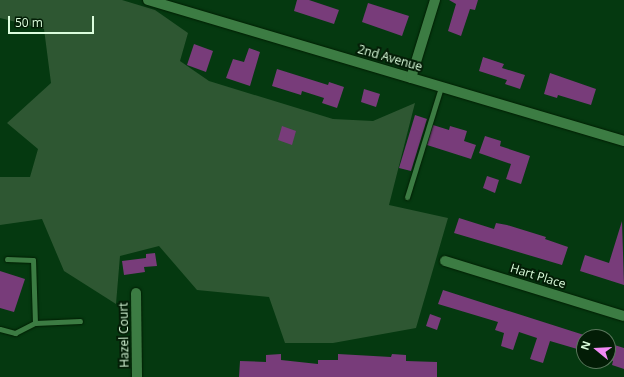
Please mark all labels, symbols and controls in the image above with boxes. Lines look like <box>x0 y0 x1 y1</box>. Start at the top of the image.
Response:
scale bar <box>10 8 96 34</box>
text: 50 m <box>15 14 43 31</box>
street label: 2nd Avenue <box>356 42 424 74</box>
street label: Hart Place <box>509 261 567 291</box>
street label: Hazel Court <box>116 302 132 368</box>
north arrow <box>576 329 616 369</box>
text: N <box>577 339 594 352</box>

